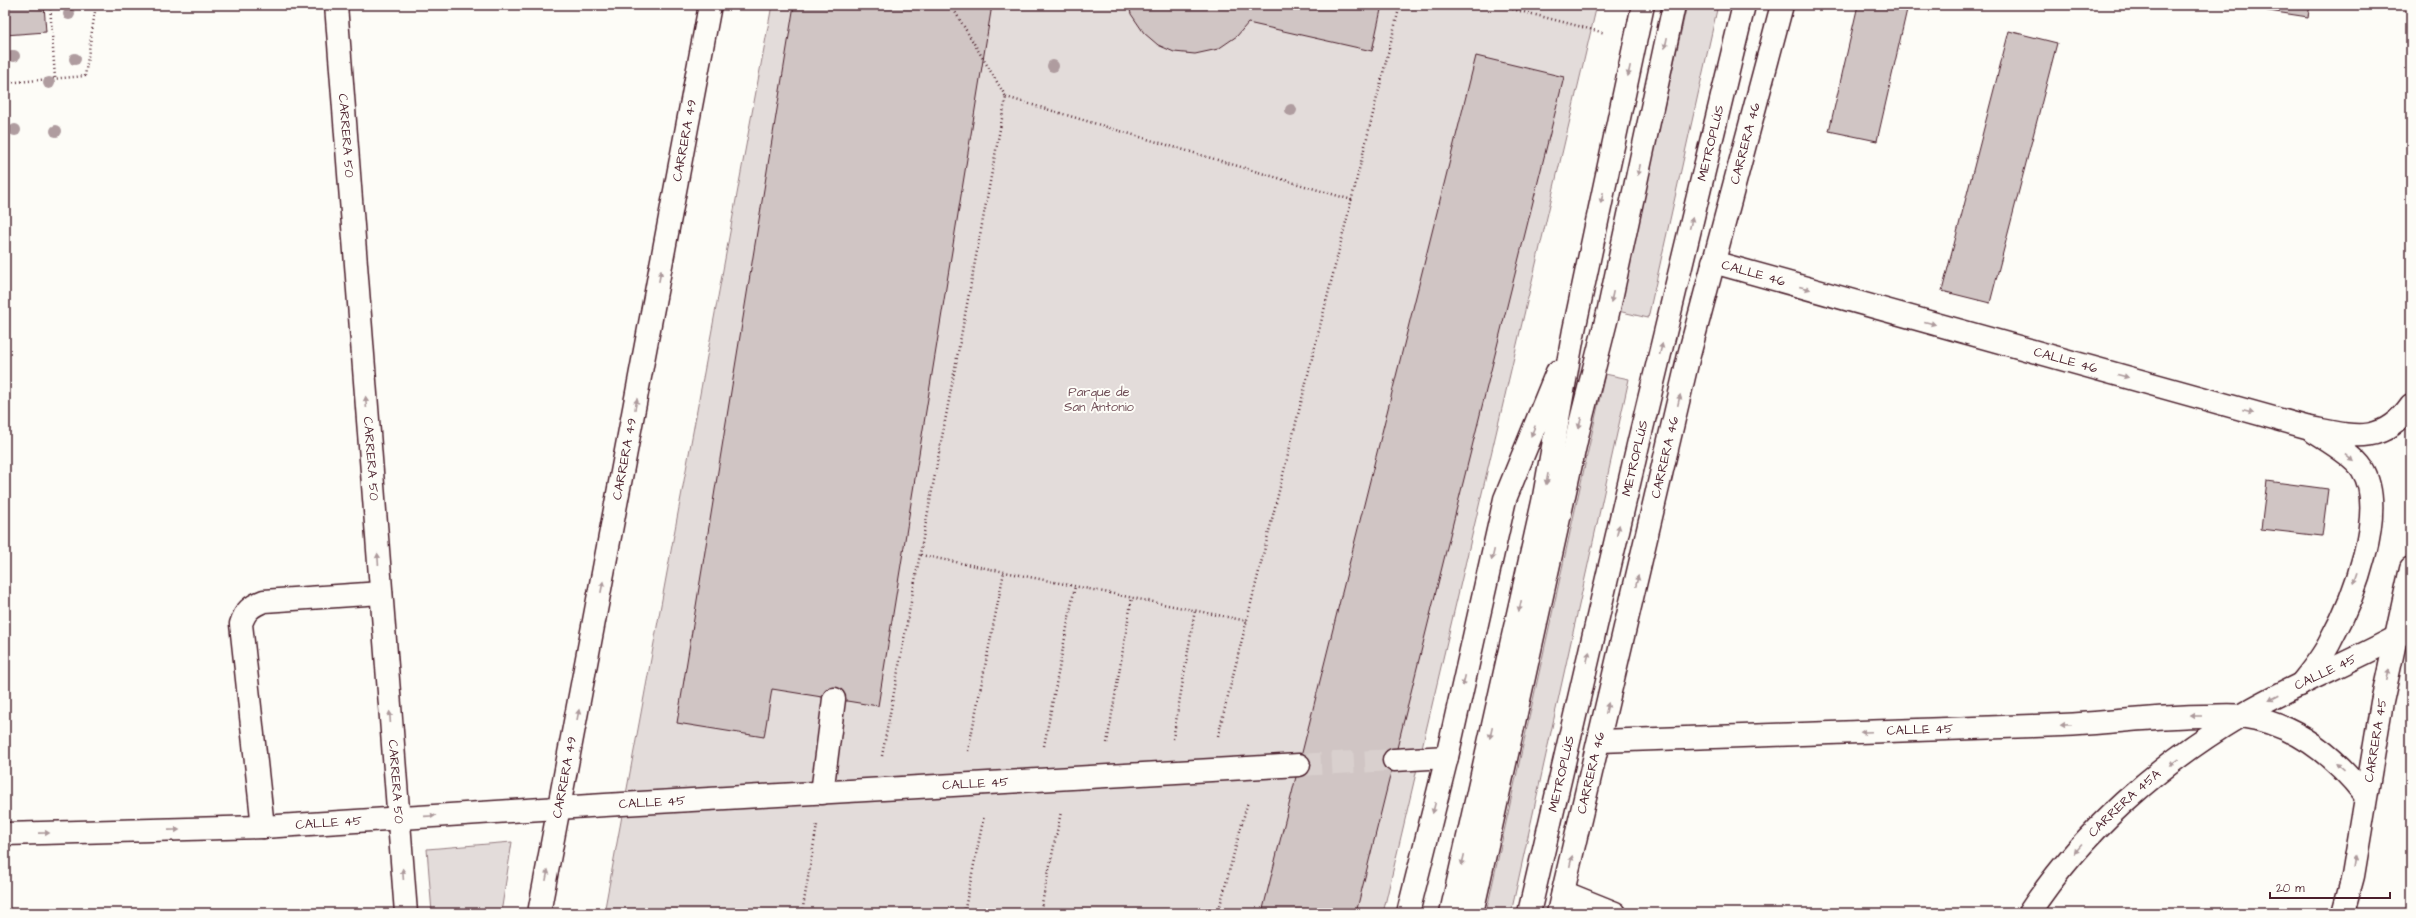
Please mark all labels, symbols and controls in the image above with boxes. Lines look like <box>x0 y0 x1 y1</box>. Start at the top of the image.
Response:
one-way arrow <box>1663 37 1669 49</box>
one-way arrow <box>1626 64 1632 77</box>
street label: CARRERA 50 <box>334 93 358 178</box>
street label: CARRERA 49 <box>668 98 701 183</box>
street label: CARRERA 46 <box>1726 101 1765 186</box>
street label: METROPLÚS <box>1693 103 1729 183</box>
one-way arrow <box>1636 164 1642 176</box>
one-way arrow <box>1599 191 1605 204</box>
one-way arrow <box>1689 217 1695 229</box>
street label: CALLE 46 <box>1719 256 1787 291</box>
one-way arrow <box>657 270 663 282</box>
one-way arrow <box>1799 285 1811 291</box>
one-way arrow <box>1608 291 1614 303</box>
one-way arrow <box>1924 320 1936 326</box>
one-way arrow <box>1658 343 1664 355</box>
street label: CALLE 46 <box>2032 343 2100 378</box>
one-way arrow <box>2117 373 2129 379</box>
park label: Parque de San Antonio <box>1064 383 1135 416</box>
one-way arrow <box>1676 394 1682 406</box>
one-way arrow <box>363 395 370 408</box>
one-way arrow <box>633 398 639 410</box>
one-way arrow <box>2242 408 2254 414</box>
street label: CARRERA 46 <box>1647 415 1683 500</box>
street label: CARRERA 50 <box>359 416 383 501</box>
street label: CARRERA 49 <box>608 417 641 501</box>
one-way arrow <box>1577 418 1583 430</box>
street label: METROPLÚS <box>1617 418 1653 498</box>
one-way arrow <box>1529 426 1535 438</box>
one-way arrow <box>2344 453 2355 462</box>
one-way arrow <box>1544 473 1550 485</box>
one-way arrow <box>1615 524 1621 536</box>
one-way arrow <box>1489 548 1495 561</box>
one-way arrow <box>375 553 382 565</box>
one-way arrow <box>2353 572 2359 584</box>
one-way arrow <box>1634 575 1640 587</box>
one-way arrow <box>599 581 605 593</box>
one-way arrow <box>1516 600 1522 612</box>
street label: CALLE 45 <box>2291 650 2359 695</box>
one-way arrow <box>1586 651 1592 663</box>
one-way arrow <box>2386 668 2392 681</box>
one-way arrow <box>1461 675 1467 688</box>
one-way arrow <box>2268 695 2280 702</box>
street label: CARRERA 45 <box>2360 697 2391 783</box>
one-way arrow <box>1605 702 1611 714</box>
one-way arrow <box>575 709 581 721</box>
one-way arrow <box>387 711 394 723</box>
one-way arrow <box>2189 713 2202 719</box>
street label: CALLE 45 <box>1886 720 1953 740</box>
one-way arrow <box>2060 721 2072 728</box>
one-way arrow <box>1488 727 1494 739</box>
one-way arrow <box>1860 728 1872 735</box>
street label: CARRERA 46 <box>1573 730 1609 816</box>
street label: METROPLÚS <box>1544 734 1579 814</box>
street label: CARRERA 49 <box>548 735 581 820</box>
street label: CARRERA 50 <box>384 739 408 824</box>
one-way arrow <box>2168 758 2179 766</box>
one-way arrow <box>2335 761 2345 770</box>
street label: CARRERA 45A <box>2084 765 2165 841</box>
street label: CALLE 45 <box>942 773 1009 795</box>
street label: CALLE 45 <box>618 791 686 813</box>
one-way arrow <box>1431 802 1437 814</box>
street label: CALLE 45 <box>295 812 363 834</box>
one-way arrow <box>424 813 436 820</box>
one-way arrow <box>168 826 180 833</box>
one-way arrow <box>38 830 51 836</box>
one-way arrow <box>2073 844 2082 854</box>
one-way arrow <box>1460 854 1466 866</box>
one-way arrow <box>1568 855 1574 868</box>
one-way arrow <box>2352 855 2358 868</box>
one-way arrow <box>399 868 406 880</box>
one-way arrow <box>544 869 550 881</box>
scale bar <box>2270 874 2390 900</box>
text: 20 m <box>2276 880 2305 897</box>

